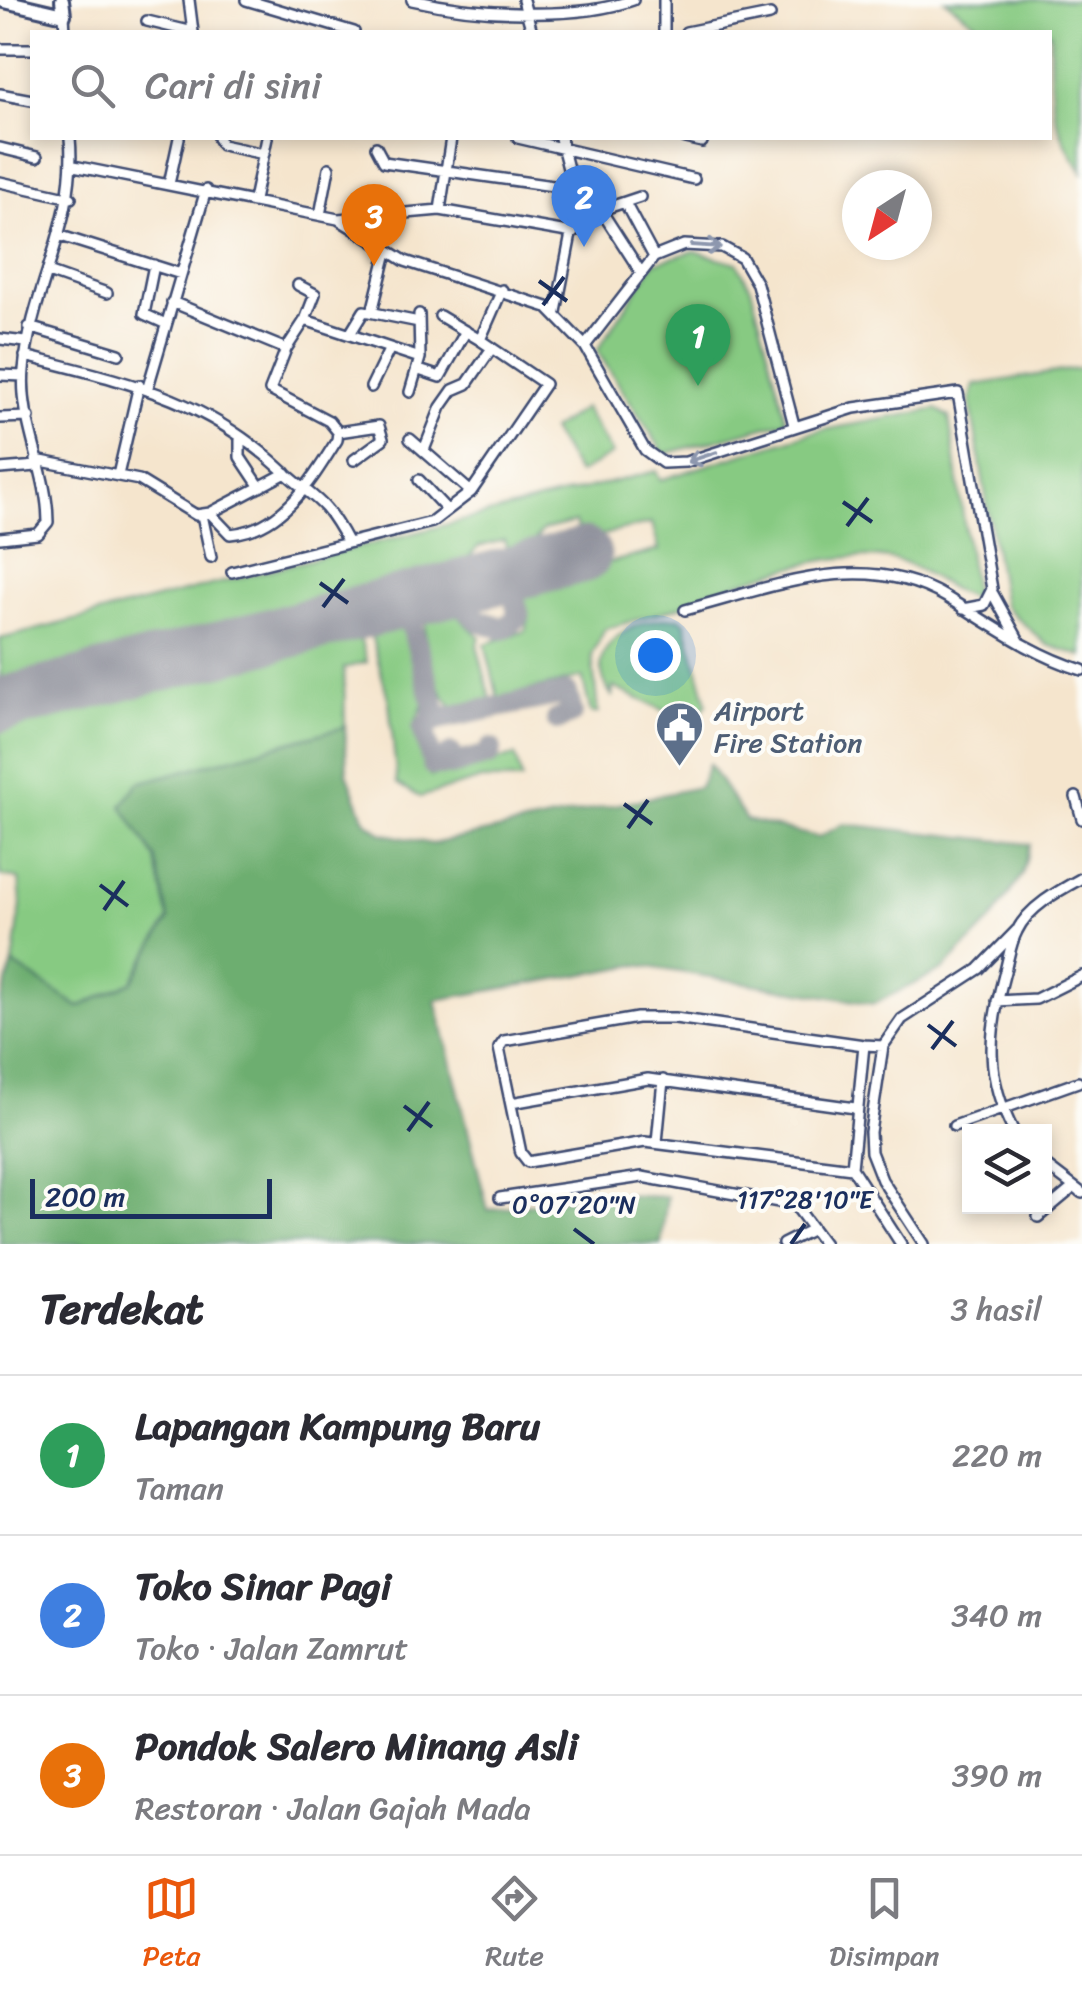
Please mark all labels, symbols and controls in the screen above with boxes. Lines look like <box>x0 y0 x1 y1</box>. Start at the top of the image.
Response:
search box <box>30 30 1052 140</box>
text: Cari di sini <box>145 52 321 119</box>
icon: search <box>65 58 120 113</box>
pin: 2 <box>552 164 616 247</box>
north arrow <box>842 170 932 260</box>
pin: 3 <box>342 184 406 266</box>
one-way arrow <box>689 237 721 256</box>
pin: 1 <box>666 304 730 386</box>
one-way arrow <box>687 449 719 467</box>
your location <box>630 630 681 681</box>
place label: Airport Fire Station <box>713 686 862 767</box>
public building icon: Airport Fire Station <box>653 700 705 768</box>
map controls <box>962 1124 1052 1214</box>
button: layers <box>962 1124 1052 1214</box>
text: 200 m <box>45 1172 125 1221</box>
scale bar <box>30 1174 272 1218</box>
text: 117°28'10"E <box>737 1177 875 1222</box>
text: 0°07'20"N <box>512 1182 637 1227</box>
text: Terdekat <box>40 1272 204 1346</box>
text: 3 hasil <box>951 1281 1042 1338</box>
text: Lapangan Kampung Baru <box>135 1393 540 1460</box>
text: 1 <box>66 1427 79 1484</box>
text: 220 m <box>952 1427 1042 1484</box>
text: Taman <box>135 1460 224 1517</box>
text: Toko Sinar Pagi <box>135 1553 391 1620</box>
text: 2 <box>63 1587 82 1644</box>
text: 340 m <box>951 1587 1042 1644</box>
text: Toko · Jalan Zamrut <box>135 1620 408 1677</box>
text: Pondok Salero Minang Asli <box>135 1713 578 1780</box>
text: 3 <box>64 1747 81 1804</box>
text: 390 m <box>952 1747 1042 1804</box>
text: Restoran · Jalan Gajah Mada <box>135 1780 531 1837</box>
tab: Peta <box>143 1871 200 1980</box>
tab: Rute <box>485 1871 544 1980</box>
tab: Disimpan <box>829 1871 939 1980</box>

